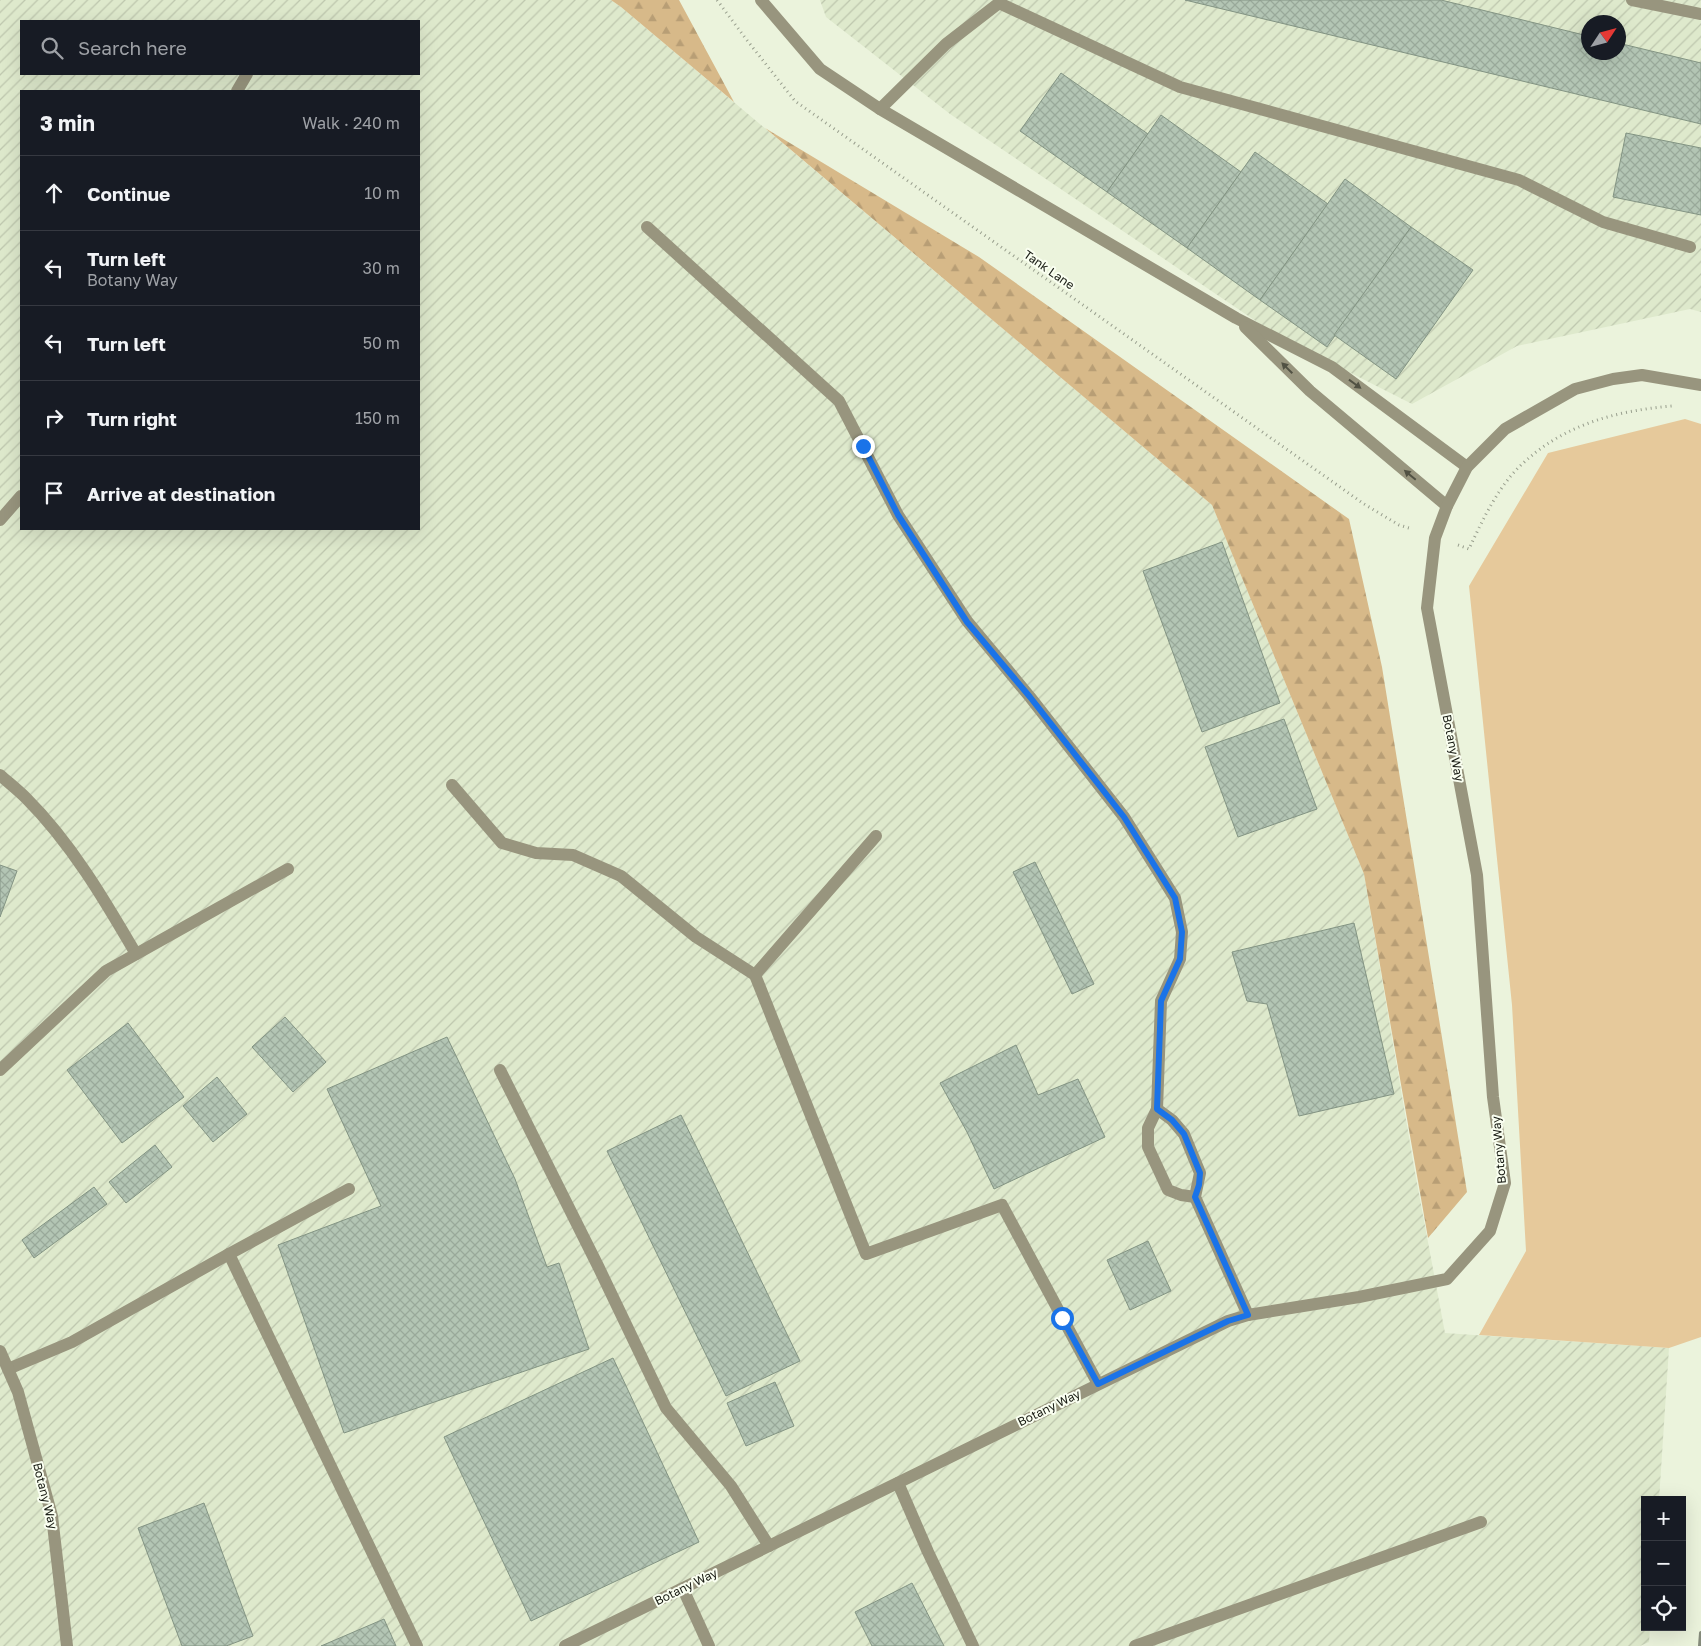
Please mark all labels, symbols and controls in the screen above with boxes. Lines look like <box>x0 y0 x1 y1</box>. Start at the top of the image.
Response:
north arrow <box>1581 15 1626 60</box>
search box <box>20 20 420 75</box>
icon: search <box>38 34 66 62</box>
text: Search here <box>78 36 187 59</box>
text: 3 min <box>40 110 95 136</box>
text: Walk · 240 m <box>302 113 400 133</box>
icon: ahead <box>40 179 68 207</box>
text: Continue <box>87 182 170 205</box>
text: 10 m <box>364 183 400 203</box>
text: Turn left <box>87 247 166 270</box>
street label: Tank Lane <box>1021 247 1078 292</box>
icon: left <box>40 254 68 282</box>
text: 30 m <box>363 258 400 278</box>
text: Botany Way <box>87 270 178 290</box>
icon: left <box>40 329 68 357</box>
text: Turn left <box>87 332 166 355</box>
text: 50 m <box>363 333 400 353</box>
one-way arrow <box>1281 363 1293 375</box>
one-way arrow <box>1348 379 1362 389</box>
icon: right <box>40 404 68 432</box>
text: Turn right <box>87 407 177 430</box>
text: 150 m <box>355 408 400 428</box>
route end <box>852 435 875 458</box>
one-way arrow <box>1403 469 1416 480</box>
icon: arrive <box>40 479 68 507</box>
text: Arrive at destination <box>87 482 275 505</box>
street label: Botany Way <box>1440 713 1467 783</box>
street label: Botany Way <box>1488 1115 1509 1185</box>
route start <box>1051 1307 1074 1330</box>
street label: Botany Way <box>1015 1386 1083 1429</box>
street label: Botany Way <box>30 1461 61 1531</box>
map controls <box>1641 1496 1686 1631</box>
button: + <box>1641 1496 1686 1541</box>
button: − <box>1641 1541 1686 1586</box>
street label: Botany Way <box>652 1565 720 1608</box>
button: locate <box>1641 1586 1686 1631</box>

